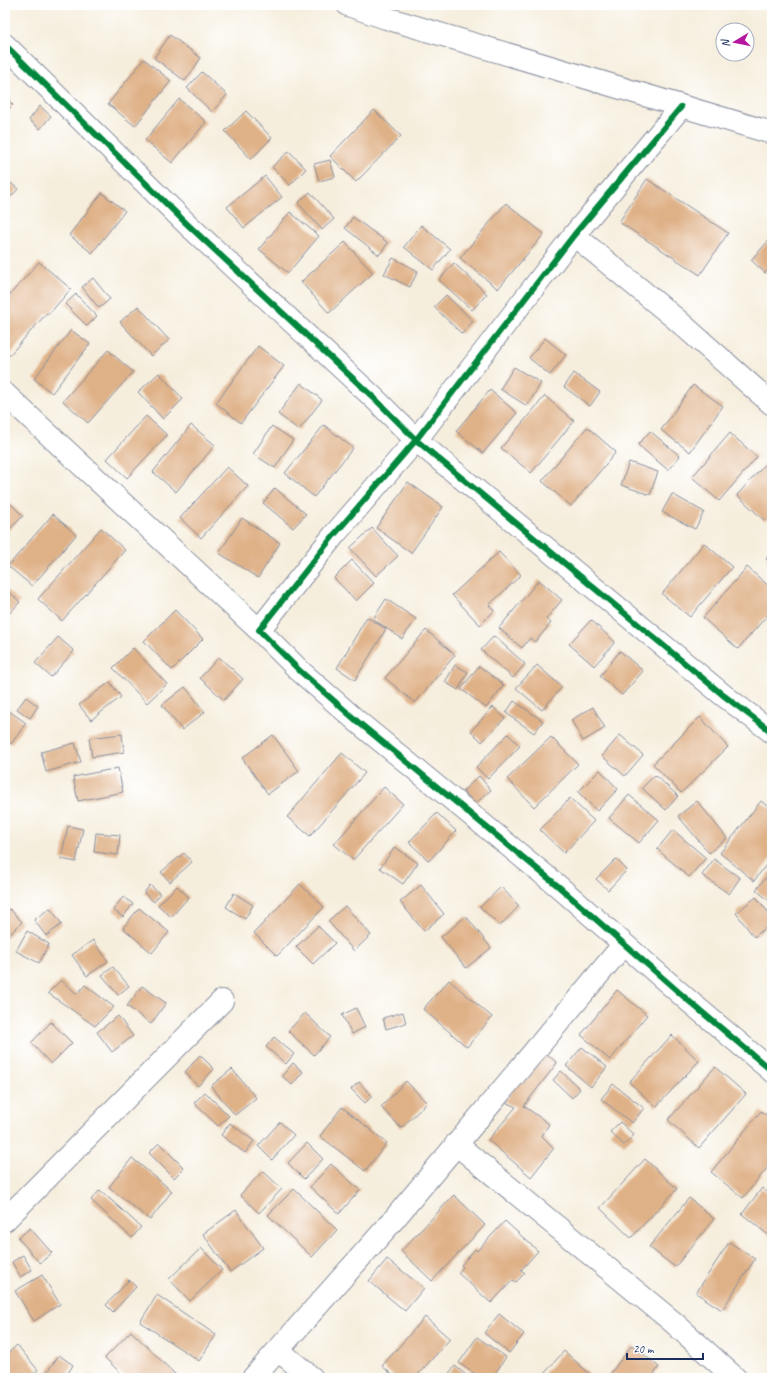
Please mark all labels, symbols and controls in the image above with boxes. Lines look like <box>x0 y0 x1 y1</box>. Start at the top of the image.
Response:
north arrow <box>715 22 755 62</box>
text: N <box>717 37 733 48</box>
scale bar <box>627 1335 703 1361</box>
text: 20 m <box>633 1341 655 1357</box>

